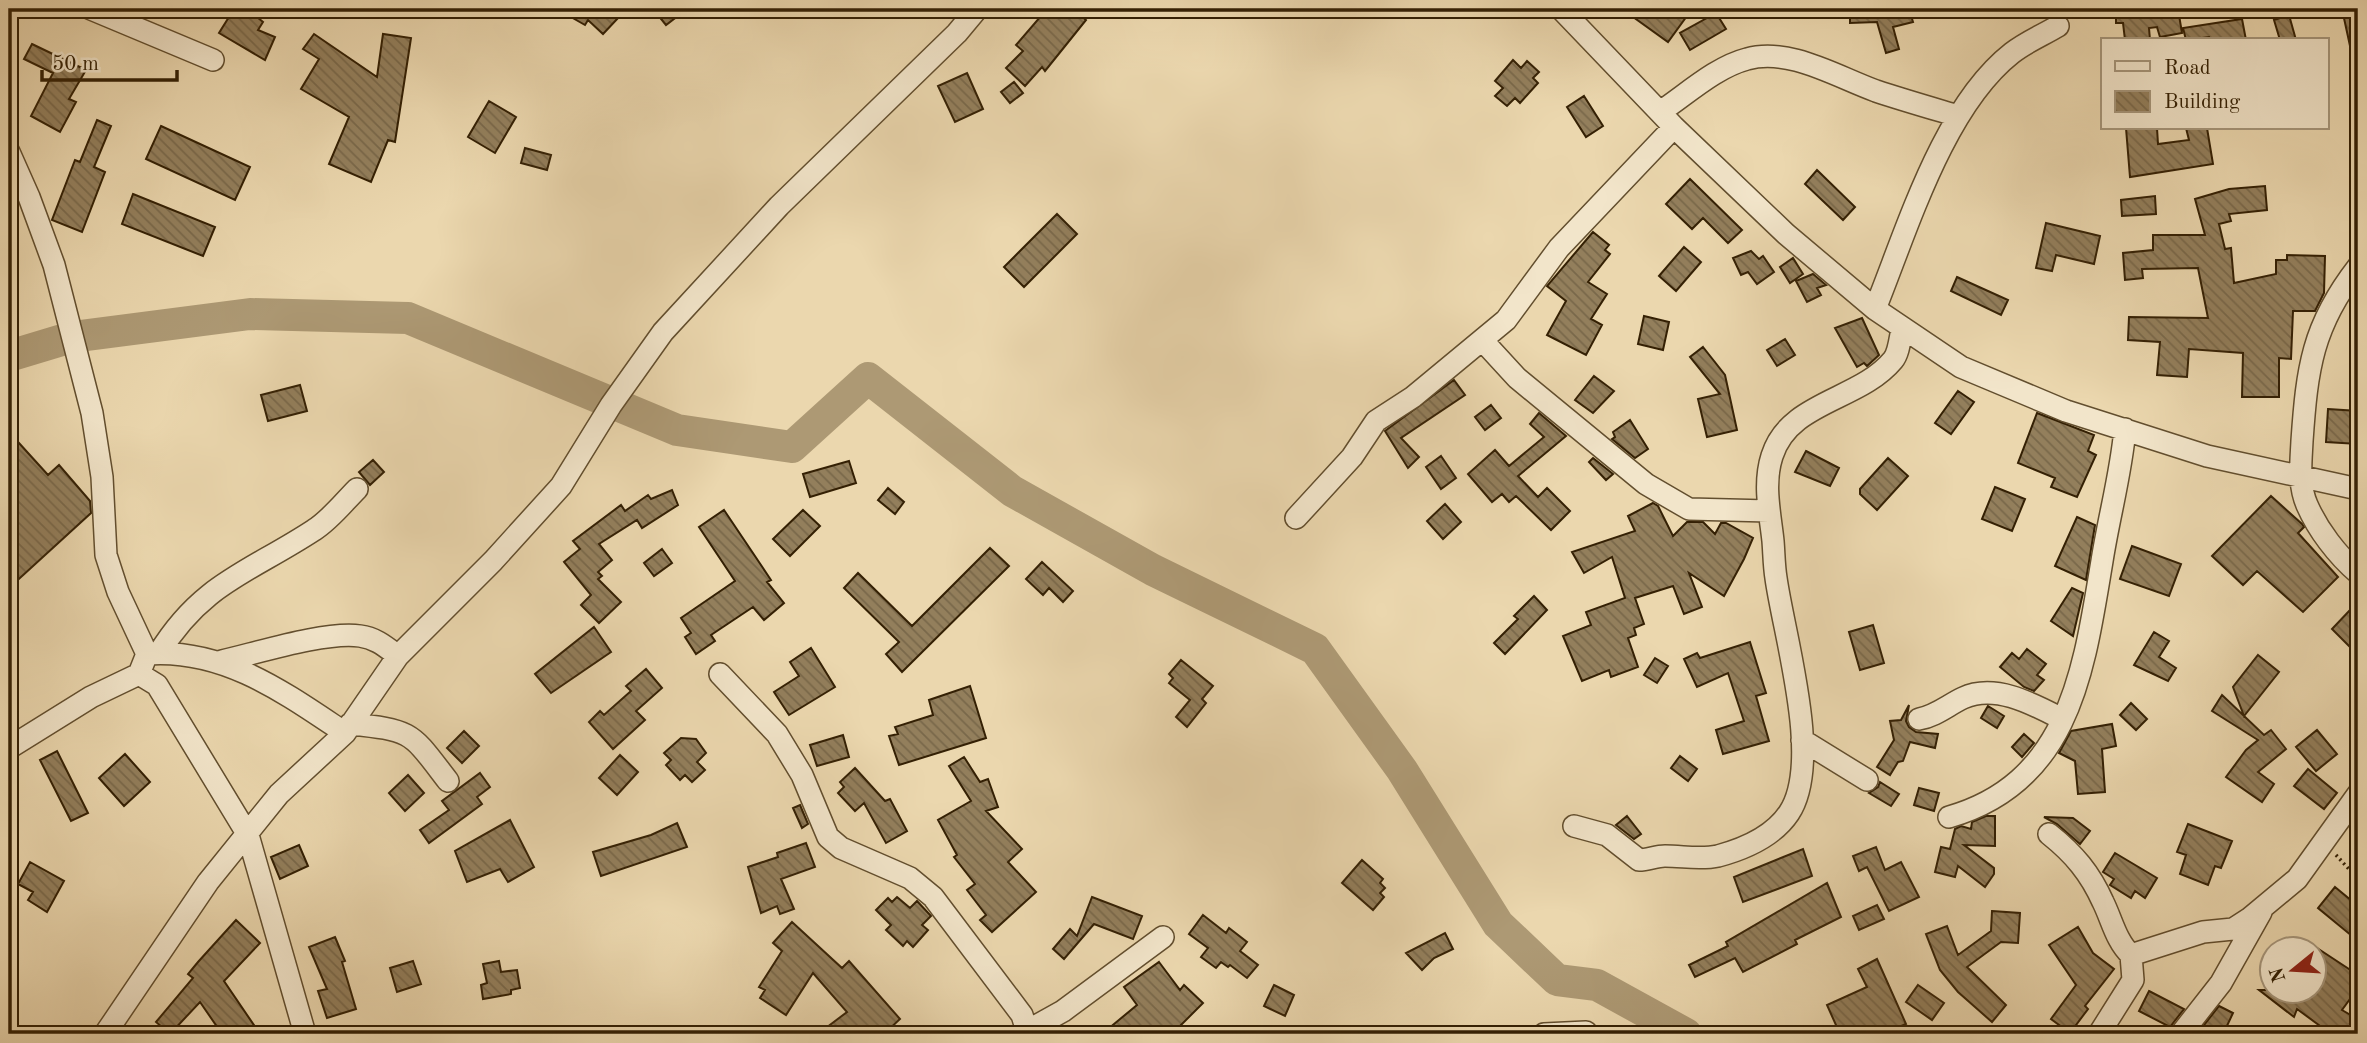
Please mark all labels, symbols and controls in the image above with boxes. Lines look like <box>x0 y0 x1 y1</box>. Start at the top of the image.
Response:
scale bar <box>42 38 177 82</box>
legend <box>2101 38 2328 130</box>
text: 50 m <box>52 54 99 75</box>
text: Road <box>2164 58 2211 79</box>
text: Building <box>2164 92 2241 113</box>
north arrow <box>2258 934 2328 1004</box>
text: N <box>2268 964 2290 984</box>

